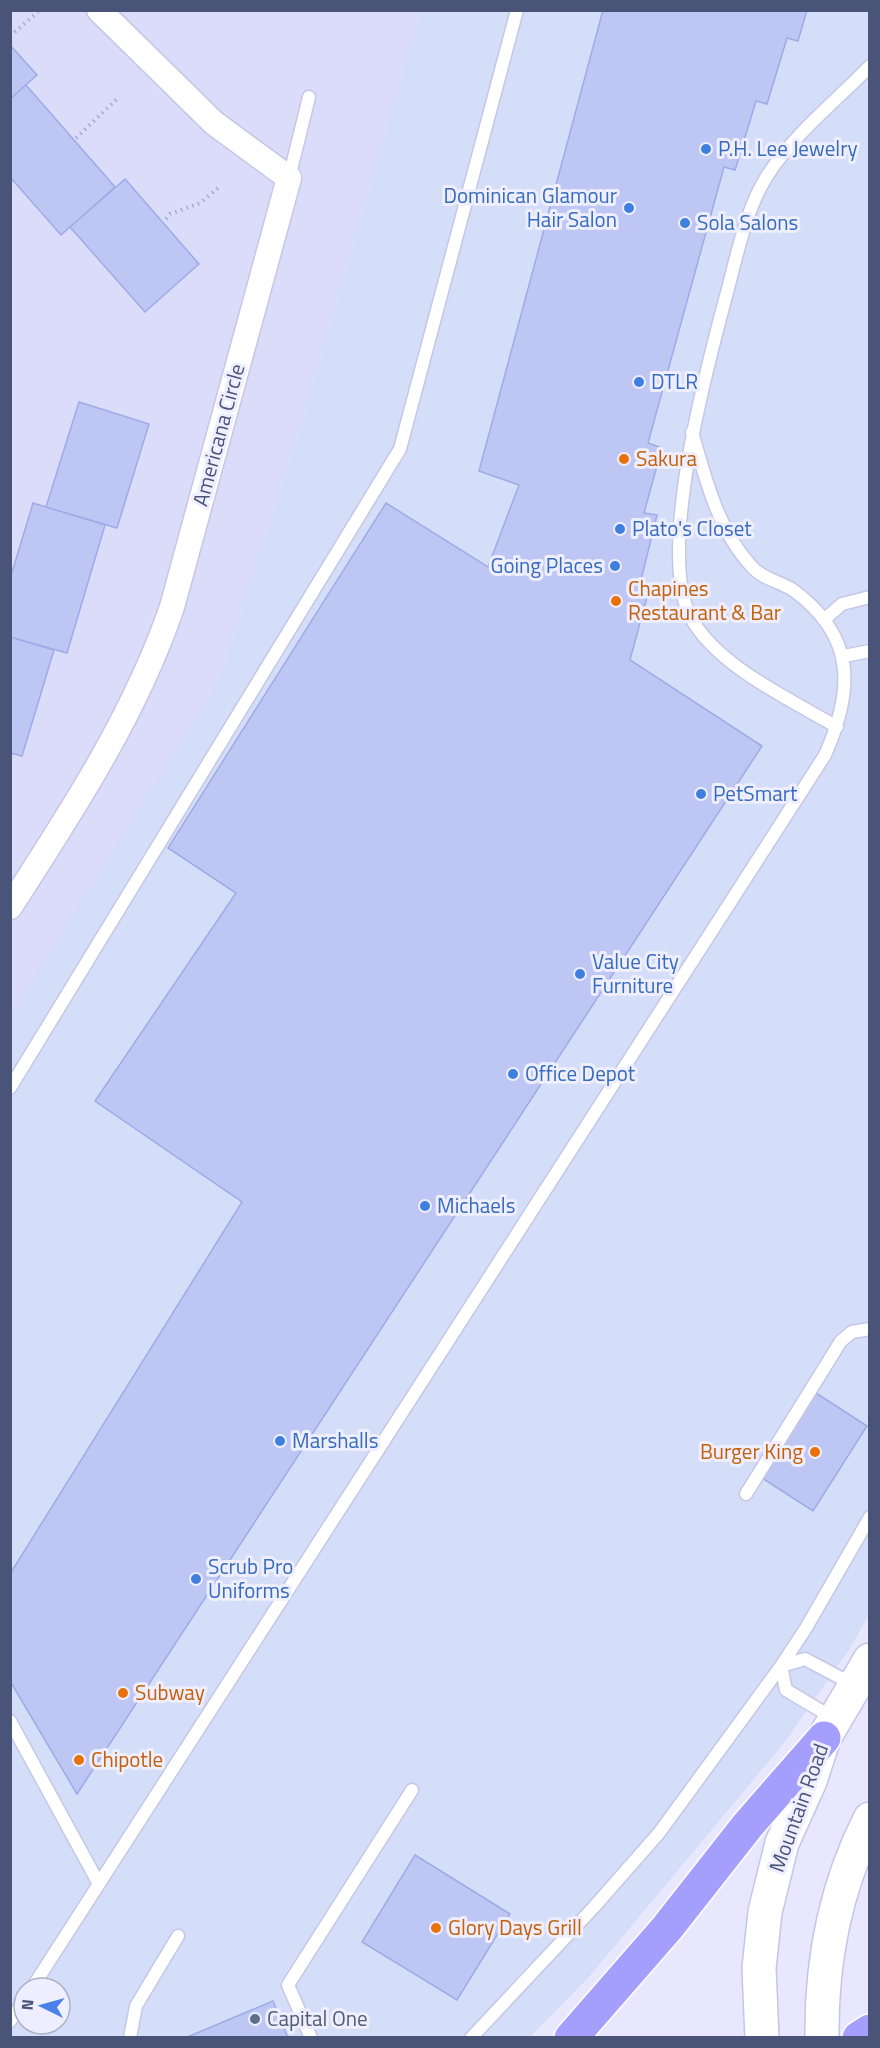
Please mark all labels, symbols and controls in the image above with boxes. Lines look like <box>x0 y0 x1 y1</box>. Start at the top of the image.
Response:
place label: P.H. Lee Jewelry <box>718 132 858 164</box>
marker: P.H. Lee Jewelry <box>699 142 713 156</box>
place label: Dominican Glamour Hair Salon <box>443 179 617 235</box>
marker: Dominican Glamour Hair Salon <box>622 201 636 215</box>
place label: Sola Salons <box>697 206 798 238</box>
marker: Sola Salons <box>678 216 692 230</box>
street label: Americana Circle <box>184 360 252 510</box>
place label: DTLR <box>651 365 698 397</box>
marker: DTLR <box>632 375 646 389</box>
place label: Sakura <box>636 442 697 474</box>
marker: Sakura <box>617 452 631 466</box>
place label: Plato's Closet <box>632 512 752 544</box>
marker: Plato's Closet <box>613 522 627 536</box>
place label: Going Places <box>490 549 603 581</box>
marker: Going Places <box>608 559 622 573</box>
place label: Chapines Restaurant & Bar <box>628 572 781 628</box>
marker: Chapines Restaurant & Bar <box>609 594 623 608</box>
place label: PetSmart <box>713 777 798 809</box>
marker: PetSmart <box>694 787 708 801</box>
place label: Value City Furniture <box>592 945 679 1001</box>
marker: Value City Furniture <box>573 967 587 981</box>
place label: Office Depot <box>525 1057 636 1089</box>
marker: Office Depot <box>506 1067 520 1081</box>
place label: Michaels <box>437 1189 515 1221</box>
marker: Michaels <box>418 1199 432 1213</box>
place label: Marshalls <box>292 1424 378 1456</box>
marker: Marshalls <box>273 1434 287 1448</box>
place label: Burger King <box>700 1435 803 1467</box>
marker: Burger King <box>808 1445 822 1459</box>
place label: Scrub Pro Uniforms <box>208 1550 293 1606</box>
marker: Scrub Pro Uniforms <box>189 1572 203 1586</box>
place label: Subway <box>135 1676 205 1708</box>
marker: Subway <box>116 1686 130 1700</box>
street label: Mountain Road <box>760 1739 836 1876</box>
place label: Chipotle <box>91 1743 163 1775</box>
marker: Chipotle <box>72 1753 86 1767</box>
place label: Glory Days Grill <box>448 1911 582 1943</box>
marker: Glory Days Grill <box>429 1921 443 1935</box>
north arrow <box>12 1976 72 2036</box>
text: N <box>15 1998 39 2011</box>
place label: Capital One <box>267 2002 368 2034</box>
marker: Capital One <box>248 2012 262 2026</box>

